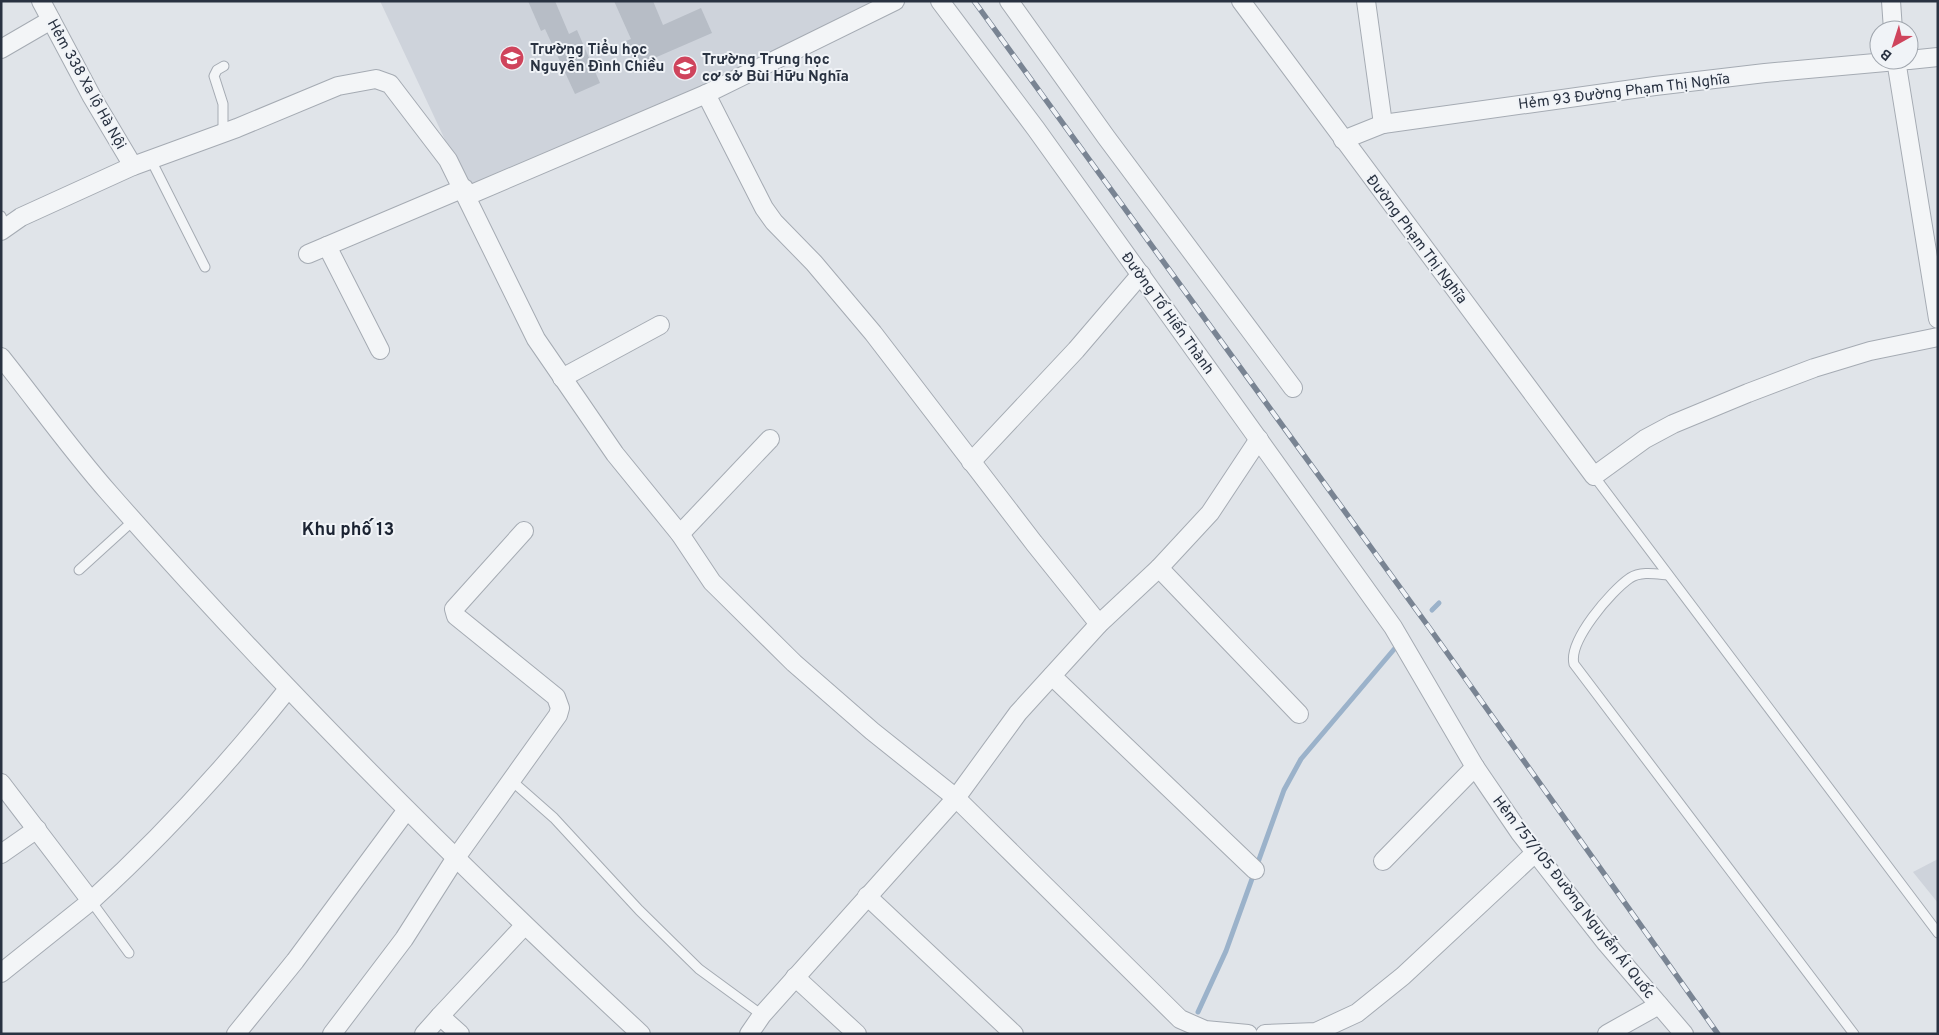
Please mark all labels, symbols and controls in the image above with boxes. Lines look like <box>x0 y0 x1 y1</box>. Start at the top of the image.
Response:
street label: Hẻm 338 Xa lộ Hà Nội <box>42 16 129 153</box>
north arrow <box>1869 20 1919 70</box>
place label: Trường Tiểu học Nguyễn Đình Chiều <box>530 39 664 77</box>
text: B <box>1878 44 1896 64</box>
school or university icon: Trường Tiểu học Nguyễn Đình Chiều <box>499 45 525 71</box>
place label: Trường Trung học cơ sở Bùi Hữu Nghĩa <box>702 51 849 87</box>
school or university icon: Trường Trung học cơ sở Bùi Hữu Nghĩa <box>672 55 698 81</box>
street label: Hẻm 93 Đường Phạm Thị Nghĩa <box>1517 70 1731 115</box>
street label: Đường Phạm Thị Nghĩa <box>1361 172 1471 308</box>
street label: Đường Tố Hiến Thành <box>1116 248 1218 379</box>
district label: Khu phố 13 <box>302 518 394 542</box>
street label: Hẻm 757/105 Đường Nguyễn Ái Quốc <box>1488 791 1660 1003</box>

